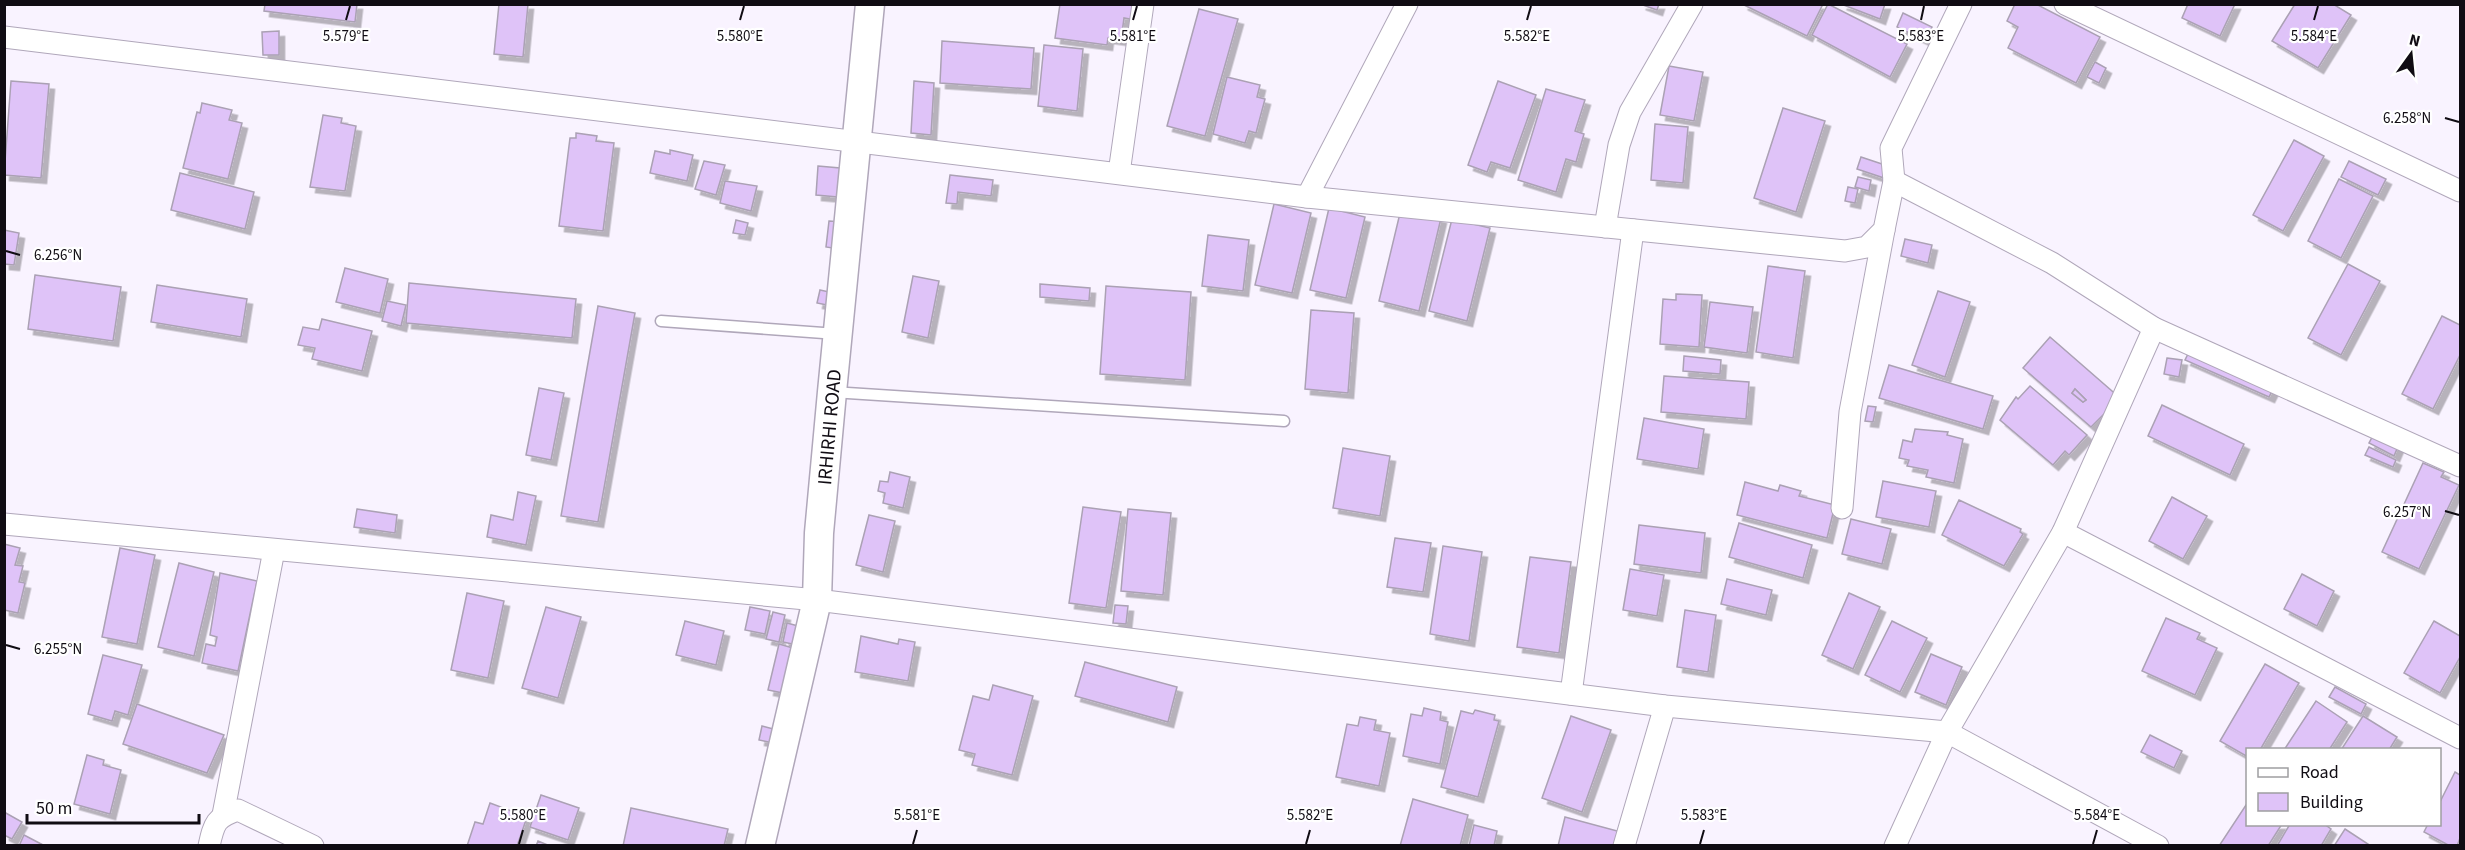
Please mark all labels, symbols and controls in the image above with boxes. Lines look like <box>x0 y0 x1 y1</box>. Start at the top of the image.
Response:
north arrow <box>2381 24 2441 84</box>
text: 5.579°E <box>323 26 369 47</box>
text: 5.580°E <box>717 26 763 47</box>
text: 5.581°E <box>1110 26 1156 47</box>
text: 5.582°E <box>1504 26 1550 47</box>
text: 5.583°E <box>1898 26 1944 47</box>
text: 5.584°E <box>2291 26 2337 47</box>
text: N <box>2407 28 2423 52</box>
text: 6.258°N <box>2383 108 2431 129</box>
text: 6.256°N <box>34 245 82 266</box>
street label: IRHIRHI ROAD <box>811 368 849 486</box>
text: 6.257°N <box>2383 502 2431 523</box>
text: 6.255°N <box>34 639 82 660</box>
legend <box>2246 748 2441 826</box>
text: Road <box>2300 760 2339 785</box>
scale bar <box>27 787 200 825</box>
text: Building <box>2300 790 2363 815</box>
text: 50 m <box>36 796 72 821</box>
text: 5.580°E <box>500 805 546 826</box>
text: 5.581°E <box>894 805 940 826</box>
text: 5.582°E <box>1287 805 1333 826</box>
text: 5.583°E <box>1681 805 1727 826</box>
text: 5.584°E <box>2074 805 2120 826</box>

